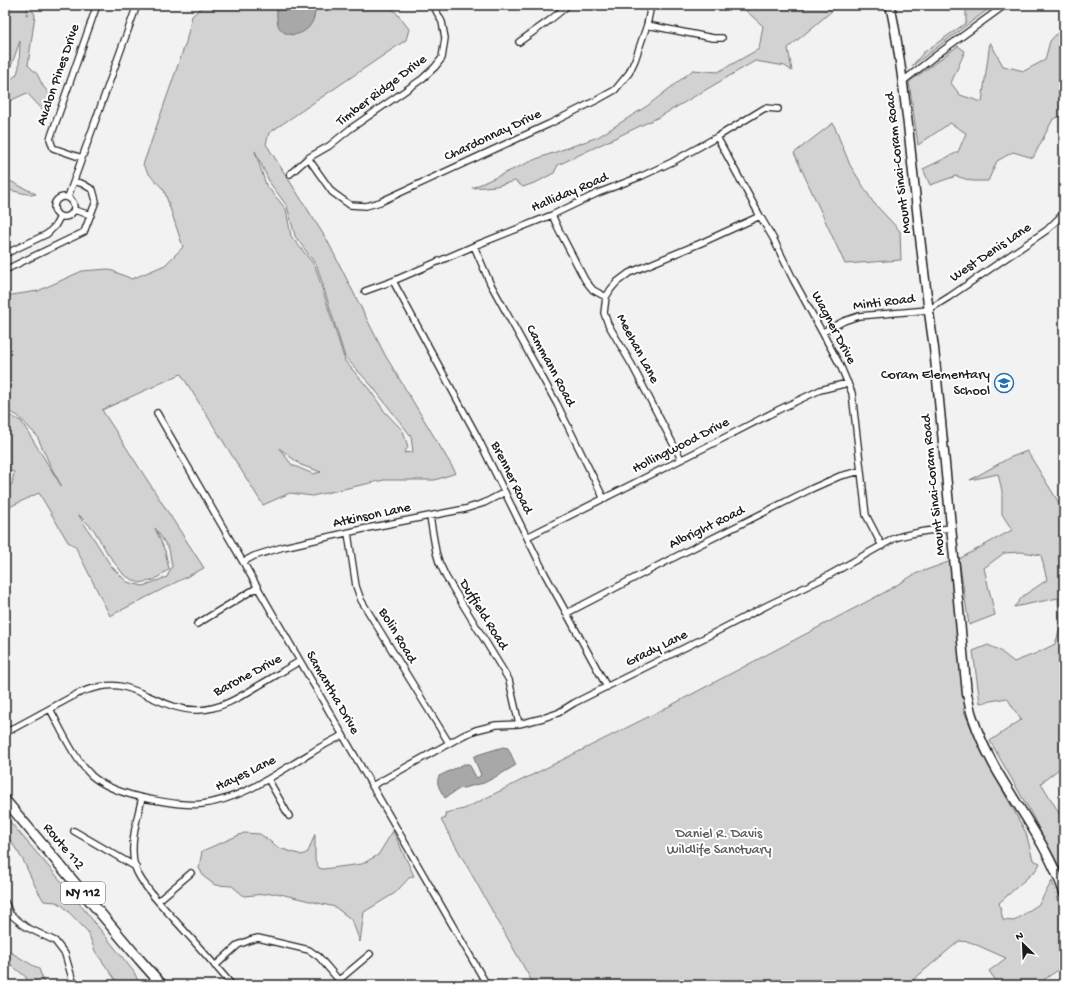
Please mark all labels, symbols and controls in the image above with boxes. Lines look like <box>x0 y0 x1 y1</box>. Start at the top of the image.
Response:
street label: Avalon Pines Drive <box>34 21 85 128</box>
street label: Timber Ridge Drive <box>333 51 431 131</box>
street label: Mount Sinai-Coram Road <box>882 90 916 235</box>
street label: Chardonnay Drive <box>442 106 545 166</box>
street label: Halliday Road <box>529 169 613 217</box>
street label: West Denis Lane <box>947 219 1036 286</box>
street label: Wagner Drive <box>807 289 860 368</box>
street label: Minti Road <box>852 291 918 315</box>
street label: Meehan Lane <box>612 311 663 387</box>
street label: Cammann Road <box>521 322 580 411</box>
place label: Coram Elementary School <box>881 367 990 400</box>
school or university icon: Coram Elementary School <box>993 372 1015 394</box>
street label: Mount Sinai-Coram Road <box>918 412 950 557</box>
street label: Hollingwood Drive <box>630 414 733 478</box>
street label: Brenner Road <box>486 438 537 519</box>
street label: Atkinson Lane <box>332 499 413 533</box>
street label: Albright Road <box>667 502 749 554</box>
street label: Duffield Road <box>454 576 512 655</box>
street label: Bolin Road <box>373 605 421 668</box>
street label: Grady Lane <box>623 626 691 671</box>
street label: Samantha Drive <box>301 648 363 738</box>
street label: Barone Drive <box>210 651 286 702</box>
street label: Hayes Lane <box>213 752 280 796</box>
street label: Route 112 <box>39 820 87 874</box>
park label: Daniel R. Davis Wildlife Sanctuary <box>667 826 771 859</box>
road number: NY 112 <box>61 882 105 904</box>
north arrow <box>1003 924 1043 964</box>
text: N <box>1014 930 1025 944</box>

